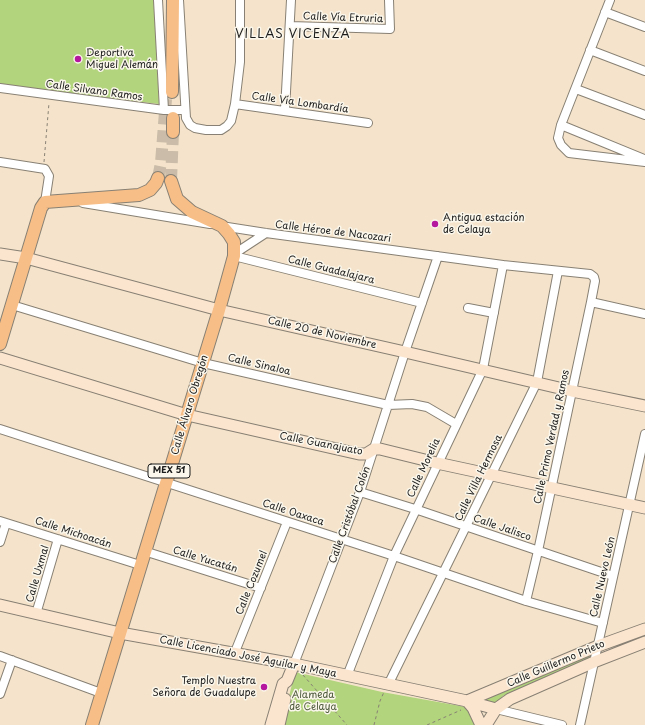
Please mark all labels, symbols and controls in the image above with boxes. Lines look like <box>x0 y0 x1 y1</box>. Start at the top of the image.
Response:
street label: Calle Vía Etruria <box>303 11 383 25</box>
district label: VILLAS VICENZA <box>236 28 350 42</box>
place label: Deportiva Miguel Alemán <box>86 47 158 70</box>
marker: Deportiva Miguel Alemán <box>73 54 83 64</box>
street label: Calle Silvano Ramos <box>45 78 143 104</box>
street label: Calle Vía Lombardía <box>251 90 349 116</box>
place label: Antigua estación de Celaya <box>443 212 524 236</box>
street label: Calle Héroe de Nacozari <box>274 219 392 245</box>
marker: Antigua estación de Celaya <box>430 219 440 229</box>
street label: Calle Guadalajara <box>286 253 376 287</box>
street label: Calle 20 de Noviembre <box>266 315 378 351</box>
street label: Calle Sinaloa <box>226 352 292 378</box>
street label: Calle Álvaro Obregón <box>169 354 211 456</box>
street label: Calle Primo Verdad y Ramos <box>532 369 572 505</box>
street label: Calle Guanajuato <box>278 430 364 458</box>
street label: Calle Villa Hermosa <box>453 433 505 523</box>
street label: Calle Morelia <box>405 436 443 500</box>
road number: MEX 51 <box>148 464 190 478</box>
street label: Calle Cristóbal Colón <box>327 465 373 565</box>
street label: Calle Oaxaca <box>261 497 325 529</box>
street label: Calle Jalisco <box>471 512 533 544</box>
street label: Calle Michoacán <box>33 515 113 551</box>
street label: Calle Nuevo León <box>588 535 618 619</box>
street label: Calle Uxmal <box>24 544 52 604</box>
street label: Calle Yucatán <box>171 544 239 576</box>
street label: Calle Cozumel <box>234 549 270 617</box>
street label: Calle Licenciado José Aguilar y Maya <box>158 634 338 680</box>
street label: Calle Guillermo Prieto <box>505 638 607 690</box>
place label: Templo Nuestra Señora de Guadalupe <box>152 675 256 698</box>
marker: Templo Nuestra Señora de Guadalupe <box>259 682 269 692</box>
park label: Alameda de Celaya <box>289 689 337 712</box>

